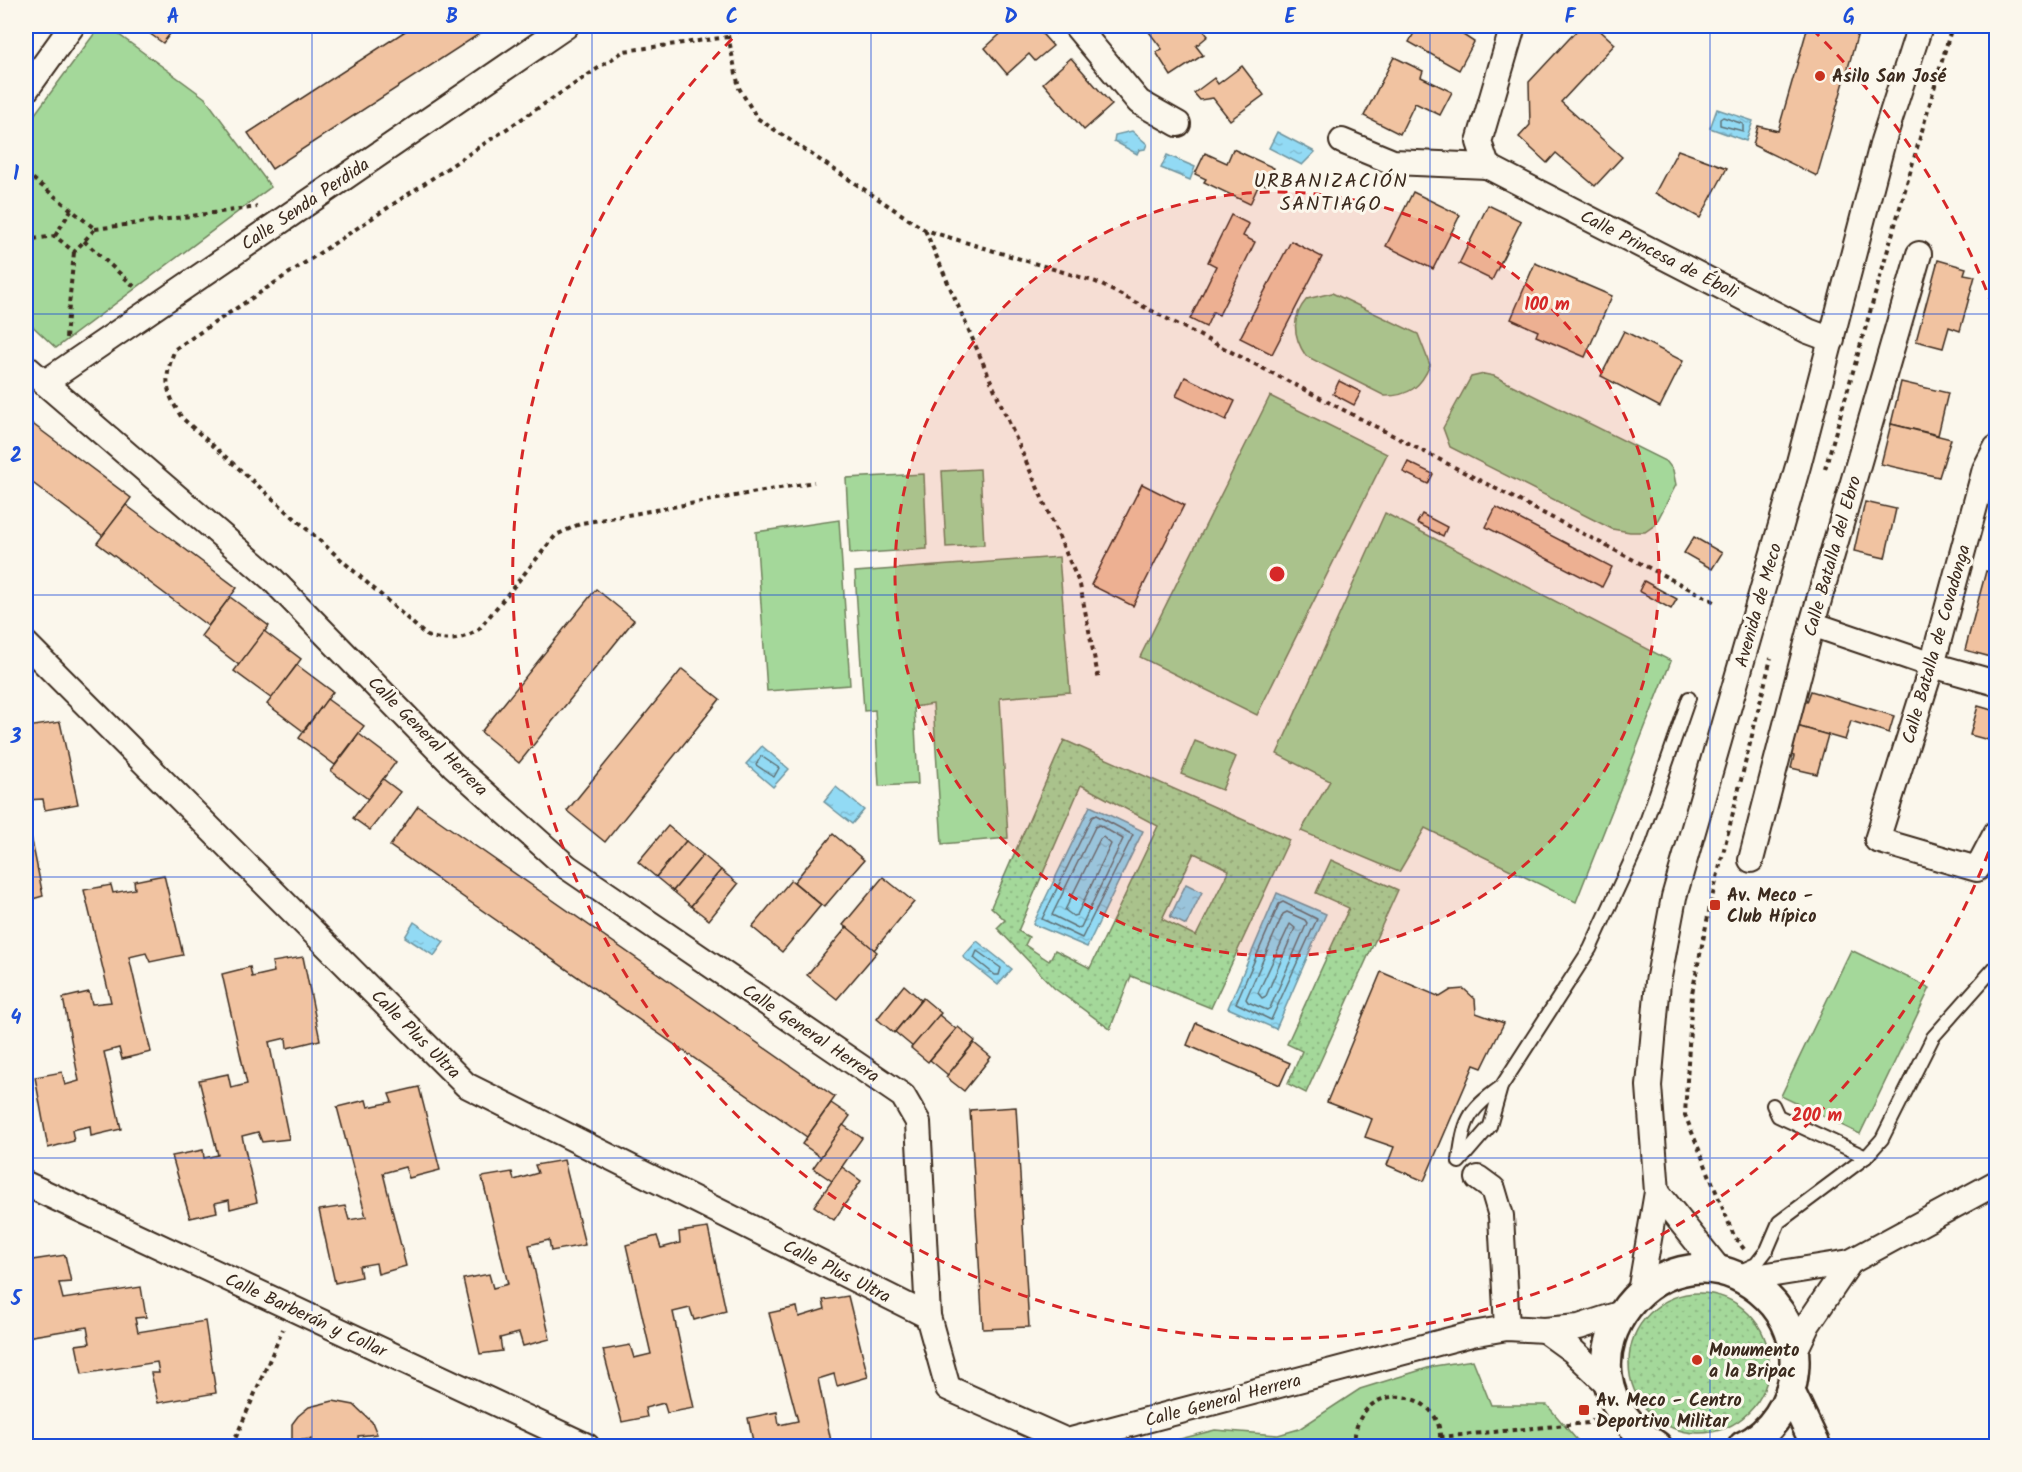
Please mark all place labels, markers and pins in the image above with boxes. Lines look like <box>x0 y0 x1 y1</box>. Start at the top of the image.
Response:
place label: Asilo San José <box>1832 63 1947 92</box>
marker: Asilo San José <box>1813 69 1827 83</box>
centre of rings <box>1267 564 1287 584</box>
place label: Av. Meco - Club Hípico <box>1727 882 1817 932</box>
marker: Av. Meco - Club Hípico <box>1708 898 1722 912</box>
place label: Monumento a la Bripac <box>1709 1337 1799 1387</box>
marker: Monumento a la Bripac <box>1690 1353 1704 1367</box>
place label: Av. Meco - Centro Deportivo Militar <box>1596 1387 1742 1437</box>
marker: Av. Meco - Centro Deportivo Militar <box>1577 1403 1591 1417</box>

